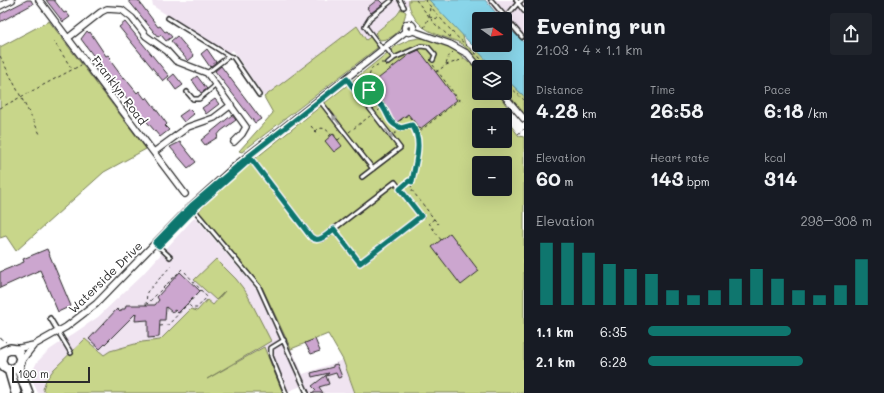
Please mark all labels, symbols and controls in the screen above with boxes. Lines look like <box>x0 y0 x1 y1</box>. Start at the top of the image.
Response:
text: Evening run <box>536 11 666 40</box>
north arrow <box>472 12 512 52</box>
map controls <box>472 12 512 196</box>
button: share <box>830 13 872 55</box>
text: 21:03 · 4 × 1.1 km <box>536 41 643 58</box>
street label: Franklyn Road <box>89 52 152 128</box>
button: layers <box>472 60 512 100</box>
pin <box>352 73 386 107</box>
icon: arrive <box>358 79 380 101</box>
text: Distance <box>536 82 583 97</box>
text: Time <box>650 82 675 97</box>
text: Pace <box>764 82 791 97</box>
text: 4.28 <box>536 97 578 123</box>
text: 26:58 <box>650 97 704 123</box>
text: 6:18 <box>764 97 804 123</box>
text: km <box>578 106 597 121</box>
text: /km <box>804 106 828 121</box>
button: + <box>472 108 512 148</box>
one-way arrow <box>331 114 340 125</box>
one-way arrow <box>384 128 393 139</box>
text: Elevation <box>536 150 585 165</box>
text: Heart rate <box>650 150 709 165</box>
text: kcal <box>764 150 786 165</box>
button: − <box>472 156 512 196</box>
text: 60 <box>536 165 561 191</box>
text: 143 <box>650 165 684 191</box>
text: 314 <box>764 165 798 191</box>
text: m <box>561 174 573 189</box>
text: bpm <box>684 174 710 189</box>
text: Elevation <box>536 212 594 229</box>
text: 298–308 m <box>801 212 872 229</box>
street label: Waterside Drive <box>65 238 145 316</box>
text: 1.1 km <box>536 323 574 340</box>
text: 6:35 <box>600 323 627 340</box>
text: 2.1 km <box>536 353 575 370</box>
text: 6:28 <box>600 353 627 370</box>
scale bar <box>12 365 90 384</box>
text: 100 m <box>18 366 49 381</box>

